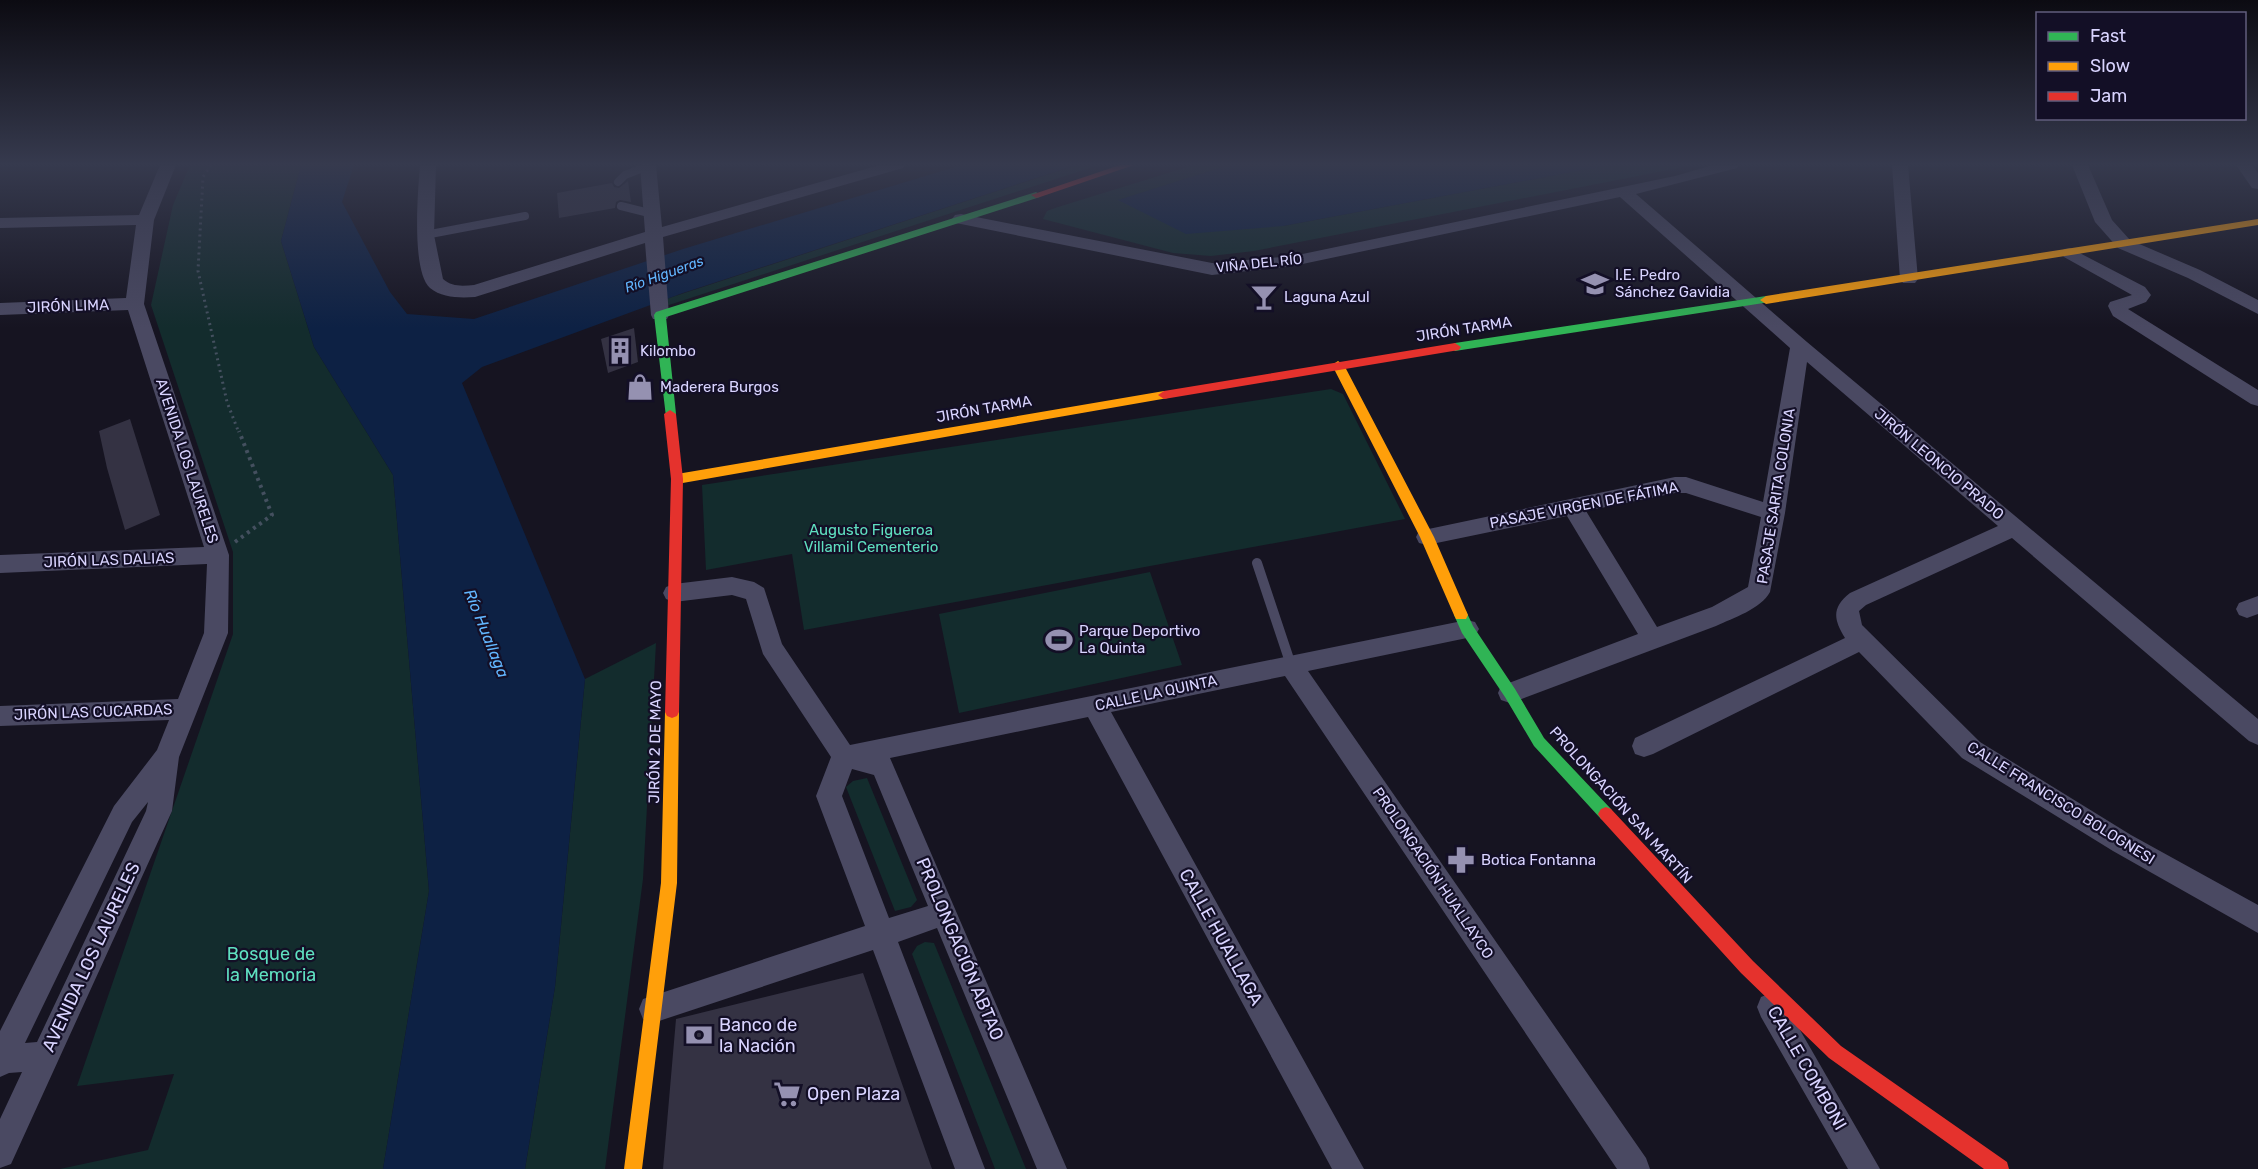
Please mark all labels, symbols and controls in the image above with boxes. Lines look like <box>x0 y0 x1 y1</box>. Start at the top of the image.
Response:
legend <box>2036 12 2246 120</box>
text: Fast <box>2090 25 2126 47</box>
text: Slow <box>2090 55 2130 77</box>
text: Jam <box>2090 85 2127 107</box>
street label: VIÑA DEL RÍO <box>1215 250 1303 276</box>
water label: Río Higueras <box>622 252 706 297</box>
place label: I.E. Pedro Sánchez Gavidia <box>1615 266 1730 301</box>
school or university icon: I.E. Pedro Sánchez Gavidia <box>1580 269 1610 299</box>
bar icon: Laguna Azul <box>1249 282 1279 312</box>
place label: Laguna Azul <box>1284 288 1370 306</box>
street label: JIRÓN LIMA <box>27 296 109 316</box>
street label: JIRÓN TARMA <box>1415 313 1513 345</box>
building icon: Kilombo <box>605 336 635 366</box>
place label: Kilombo <box>640 342 696 360</box>
shop icon: Maderera Burgos <box>625 372 655 402</box>
street label: AVENIDA LOS LAURELES <box>152 376 222 546</box>
place label: Maderera Burgos <box>660 378 779 396</box>
street label: JIRÓN TARMA <box>935 392 1033 426</box>
street label: JIRÓN LEONCIO PRADO <box>1871 405 2007 523</box>
street label: PASAJE SARITA COLONIA <box>1753 407 1799 585</box>
street label: PASAJE VIRGEN DE FÁTIMA <box>1488 478 1680 532</box>
park label: Augusto Figueroa Villamil Cementerio <box>804 521 938 556</box>
street label: JIRÓN LAS DALIAS <box>43 549 175 571</box>
water label: Río Huallaga <box>460 586 513 680</box>
place label: Parque Deportivo La Quinta <box>1079 622 1200 657</box>
sports icon: Parque Deportivo La Quinta <box>1044 625 1074 655</box>
street label: CALLE LA QUINTA <box>1093 671 1219 715</box>
street label: JIRÓN 2 DE MAYO <box>645 680 665 804</box>
street label: JIRÓN LAS CUCARDAS <box>13 700 173 724</box>
street label: PROLONGACIÓN SAN MARTÍN <box>1546 723 1696 887</box>
street label: CALLE FRANCISCO BOLOGNESI <box>1964 738 2158 868</box>
street label: PROLONGACIÓN HUALLAYCO <box>1369 784 1497 962</box>
pharmacy icon: Botica Fontanna <box>1446 845 1476 875</box>
place label: Botica Fontanna <box>1481 851 1596 869</box>
street label: PROLONGACIÓN ABTAO <box>911 854 1009 1044</box>
street label: AVENIDA LOS LAURELES <box>37 859 145 1055</box>
street label: CALLE HUALLAGA <box>1174 865 1268 1009</box>
park label: Bosque de la Memoria <box>226 943 316 986</box>
street label: CALLE COMBONI <box>1763 1002 1851 1134</box>
place label: Banco de la Nación <box>719 1014 797 1057</box>
bank icon: Banco de la Nación <box>684 1020 714 1050</box>
supermarket icon: Open Plaza <box>772 1079 802 1109</box>
place label: Open Plaza <box>807 1083 900 1105</box>

